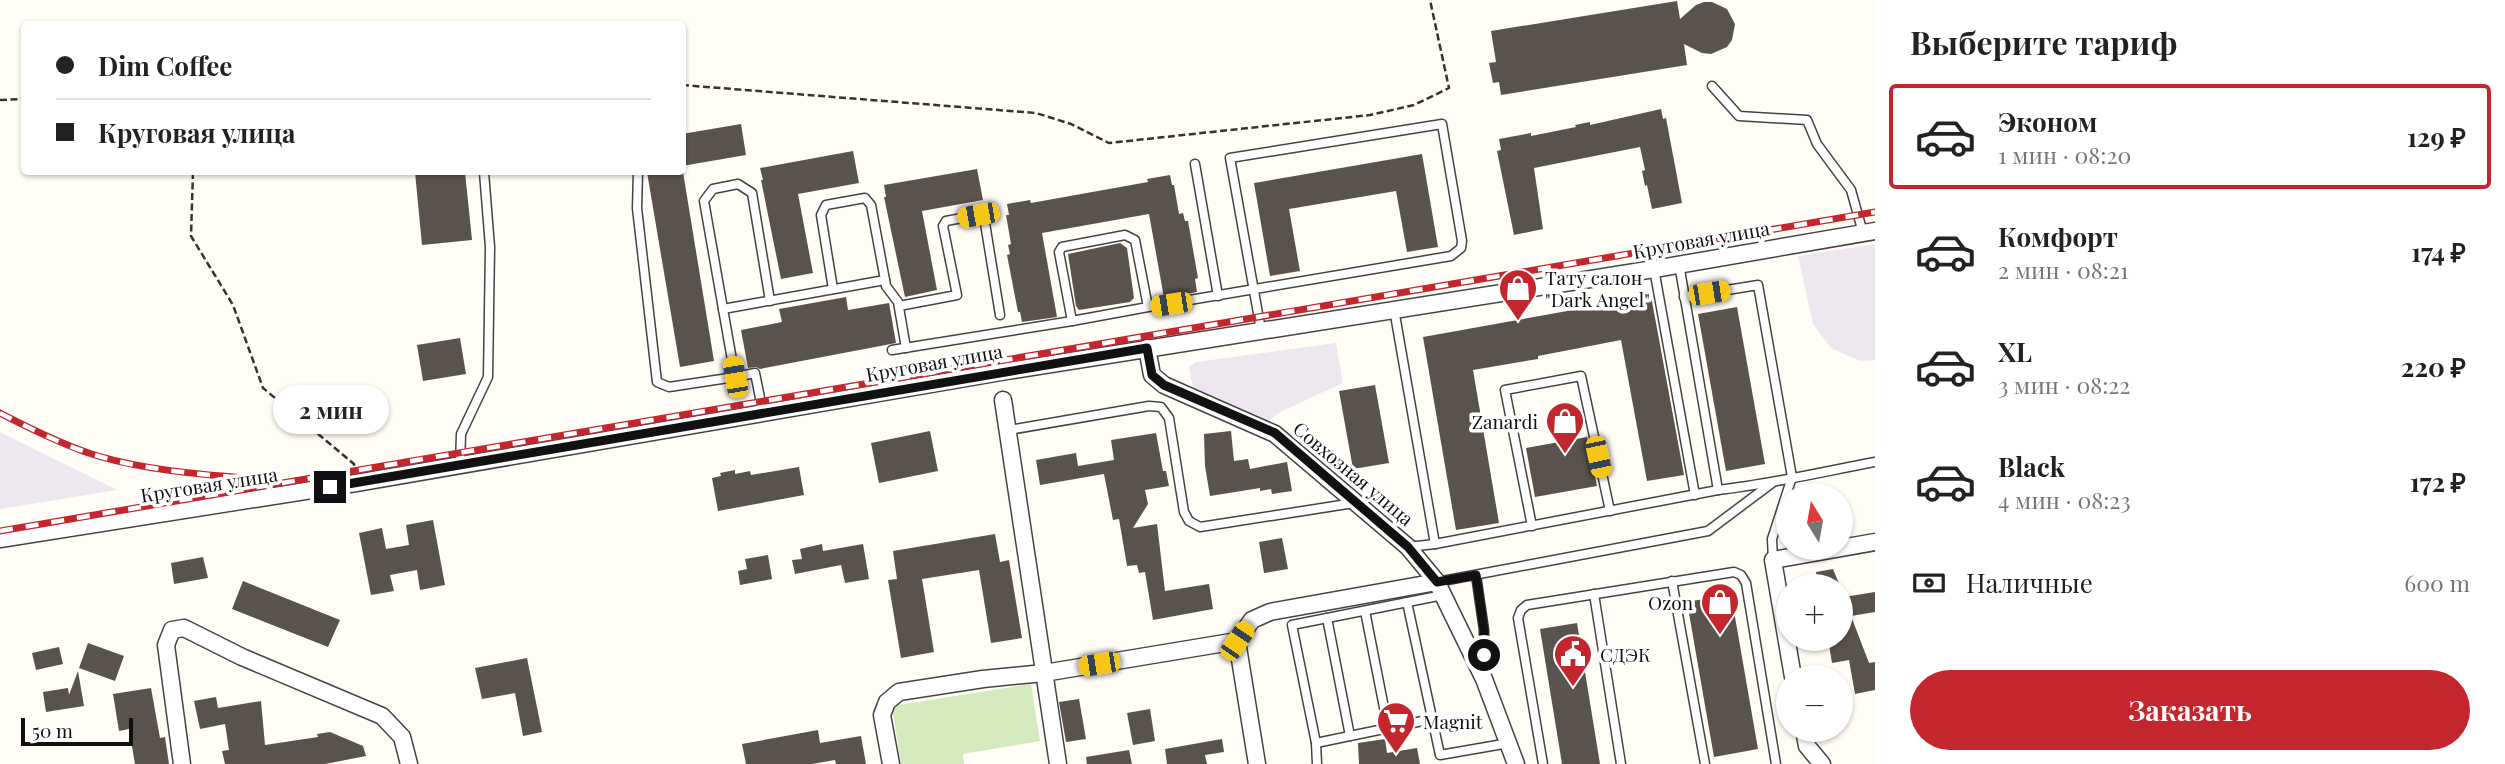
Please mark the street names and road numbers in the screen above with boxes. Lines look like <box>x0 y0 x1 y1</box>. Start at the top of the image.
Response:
street label: Круговая улица <box>1631 214 1772 264</box>
street label: Круговая улица <box>864 337 1005 387</box>
street label: Совхозная улица <box>1288 415 1420 531</box>
street label: Круговая улица <box>139 460 280 508</box>

